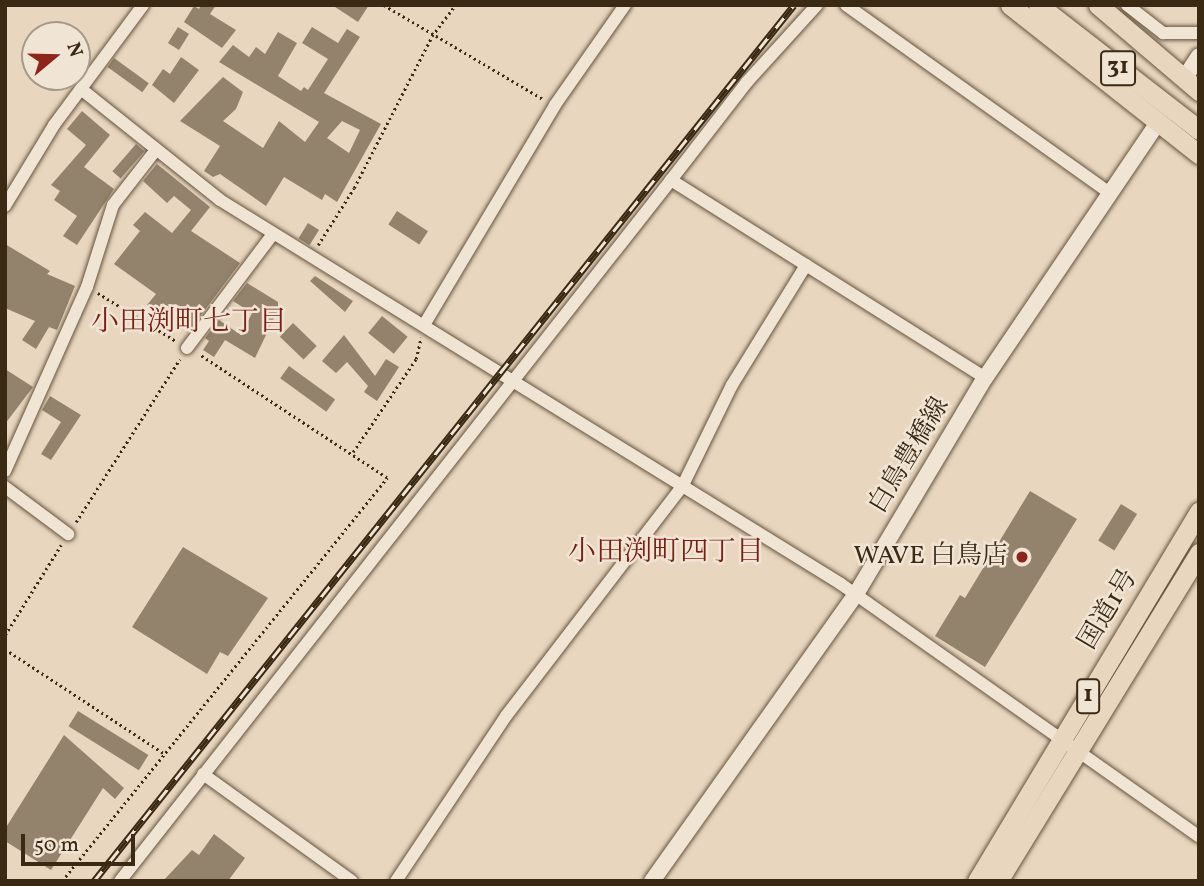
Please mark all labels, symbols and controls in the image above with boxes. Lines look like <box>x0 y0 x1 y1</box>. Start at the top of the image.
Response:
north arrow <box>21 21 91 91</box>
text: N <box>59 39 88 61</box>
road number: 31 <box>1099 47 1137 88</box>
district label: 小田渕町七丁目 <box>91 306 287 340</box>
street label: 白鳥豊橋線 <box>863 392 957 520</box>
district label: 小田渕町四丁目 <box>568 536 764 570</box>
place label: WAVE 白鳥店 <box>853 541 1008 573</box>
marker: WAVE 白鳥店 <box>1014 549 1030 565</box>
street label: 国道1号 <box>1073 564 1145 656</box>
road number: 1 <box>1076 676 1100 716</box>
scale bar <box>24 820 138 864</box>
text: 50 m <box>34 831 79 860</box>

